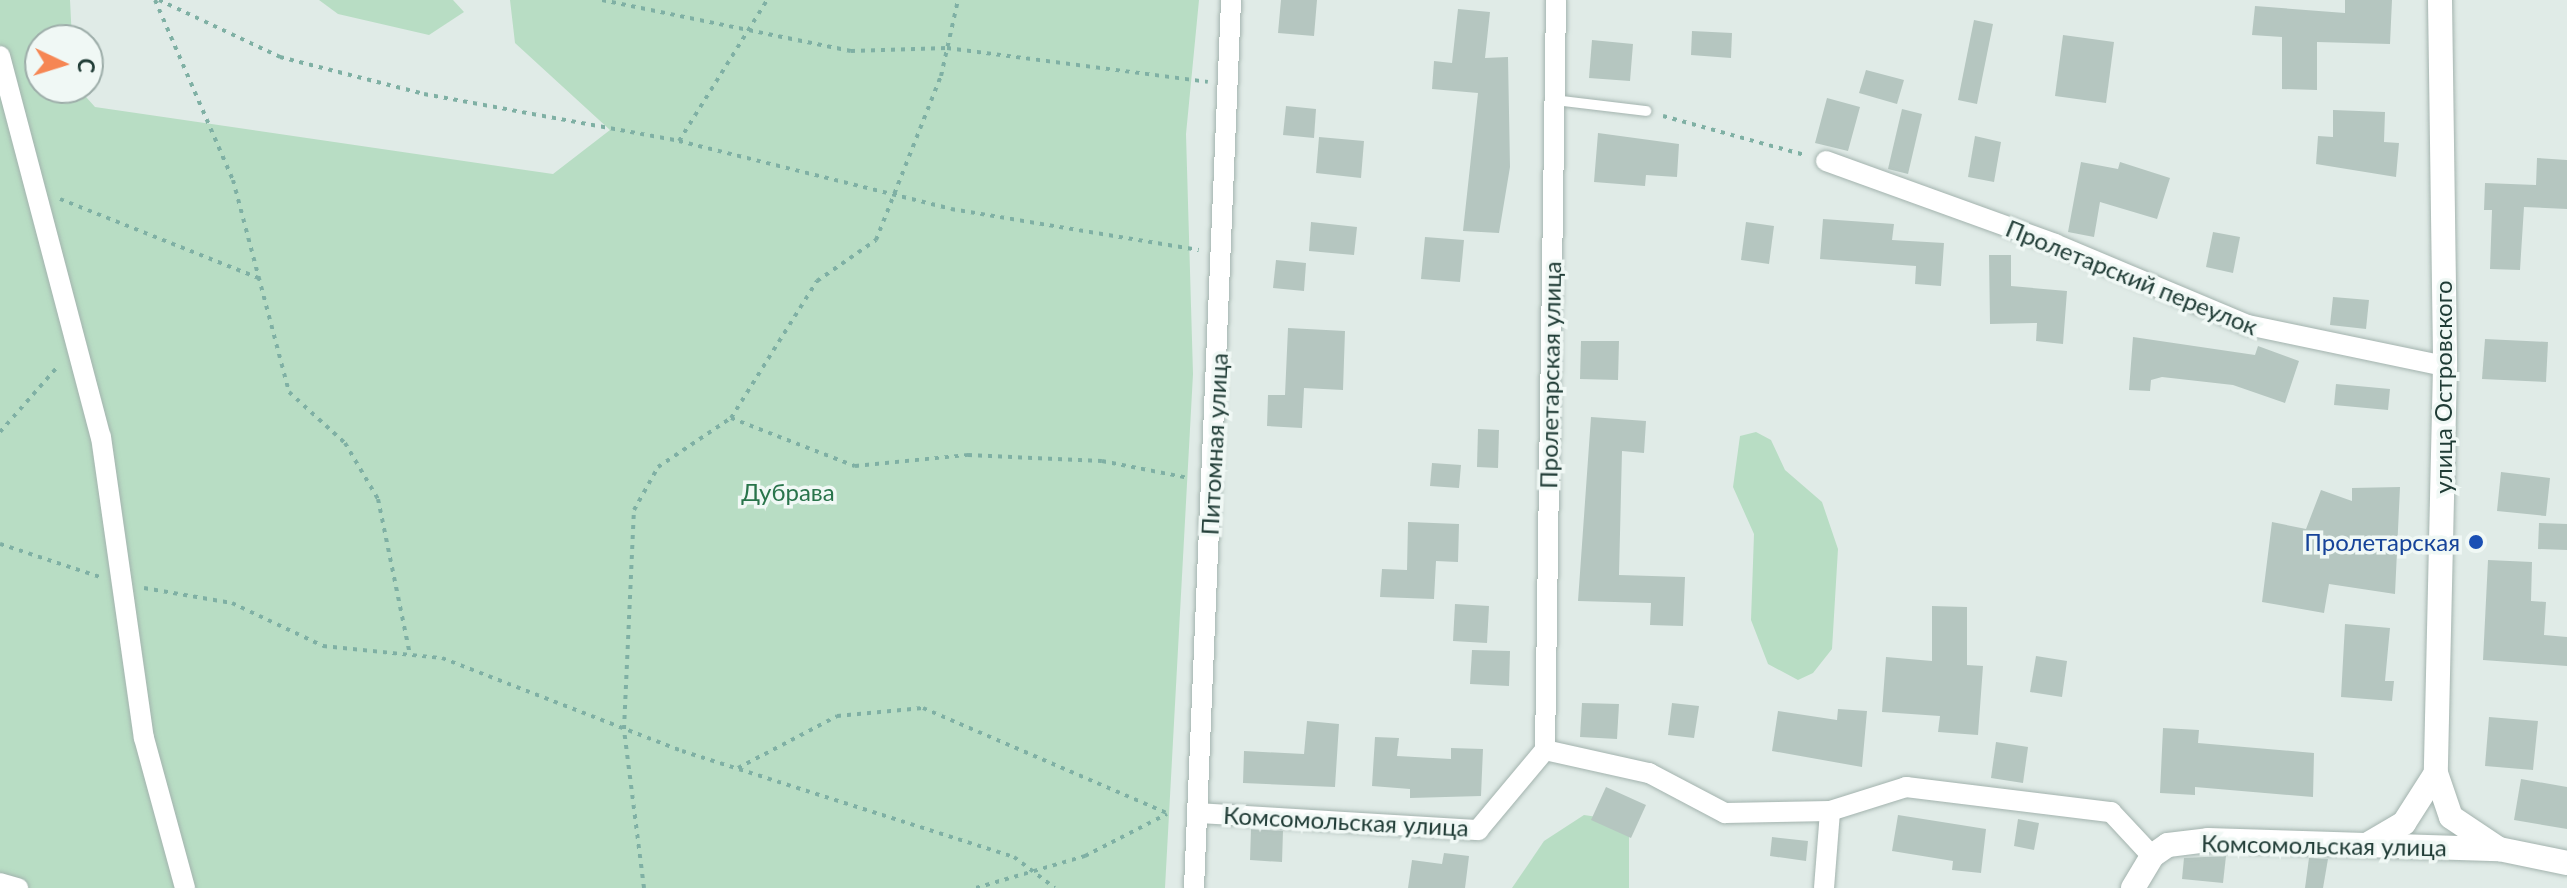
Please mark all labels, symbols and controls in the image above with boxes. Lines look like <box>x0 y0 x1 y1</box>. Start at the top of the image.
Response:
north arrow <box>24 24 104 104</box>
text: С <box>72 57 100 74</box>
street label: Пролетарский переулок <box>2002 213 2262 341</box>
street label: Пролетарская улица <box>1534 261 1566 489</box>
street label: улица Островского <box>2429 280 2457 494</box>
street label: Питомная улица <box>1195 352 1233 536</box>
park label: Дубрава <box>741 478 835 506</box>
place label: Пролетарская <box>2304 528 2460 556</box>
marker: Пролетарская <box>2467 533 2485 551</box>
street label: Комсомольская улица <box>1223 800 1469 842</box>
street label: Комсомольская улица <box>2201 828 2447 862</box>

